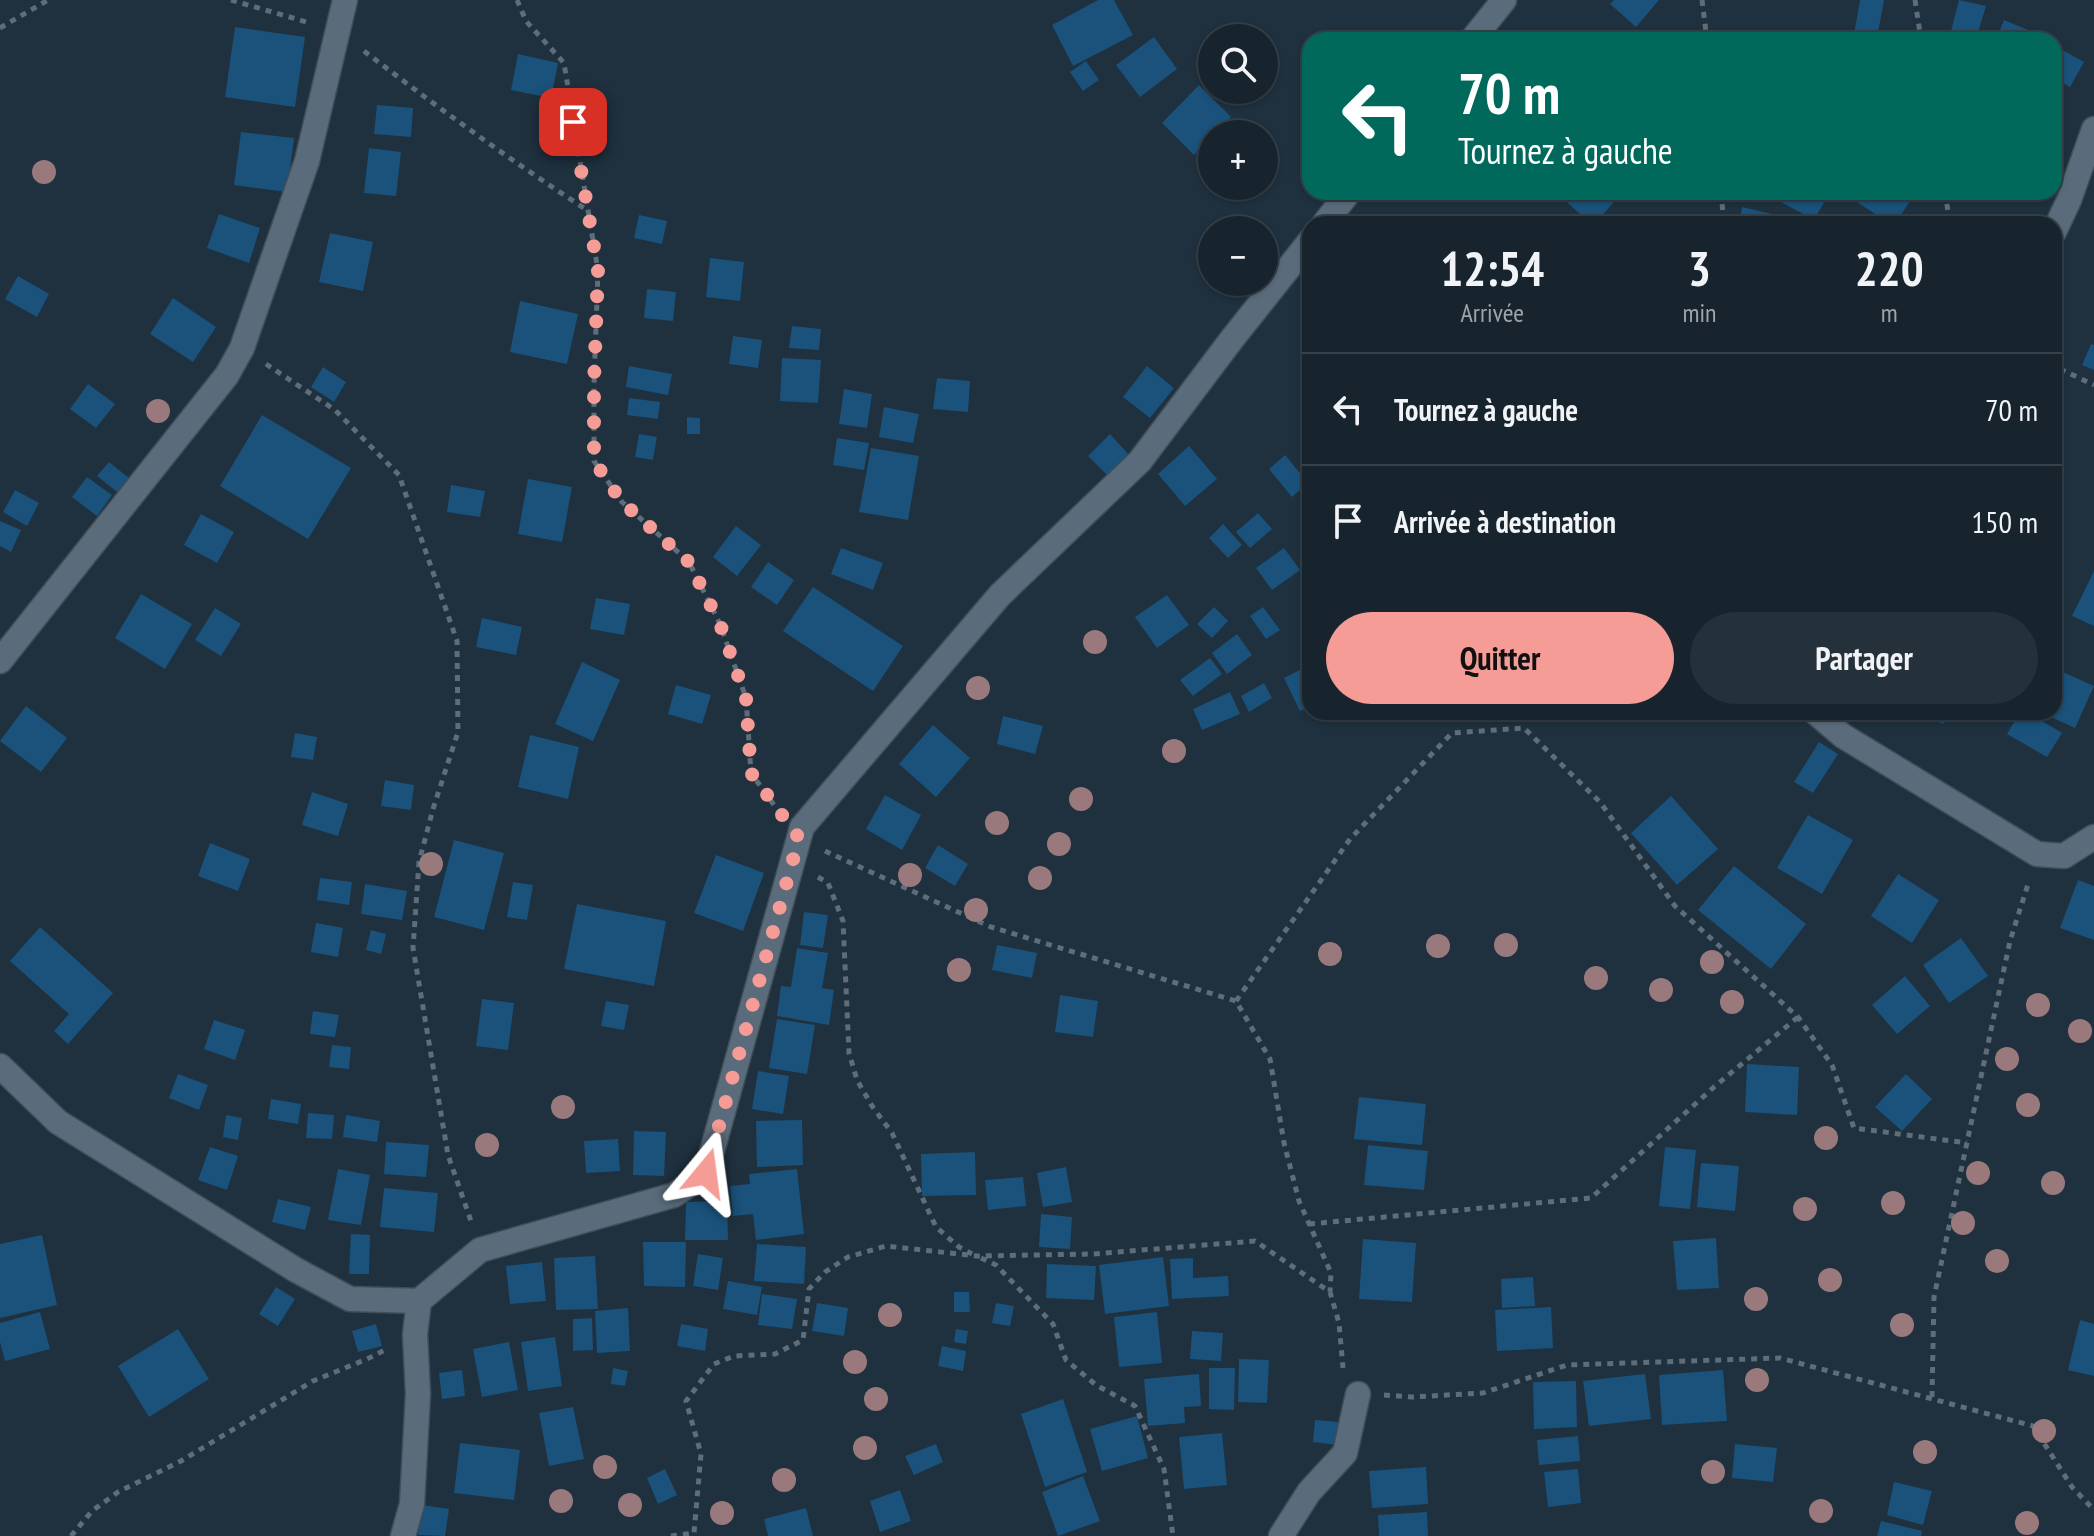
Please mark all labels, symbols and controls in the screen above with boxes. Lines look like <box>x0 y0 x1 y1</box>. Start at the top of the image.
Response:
map controls <box>1198 24 1278 296</box>
button: search <box>1198 24 1278 104</box>
text: 70 m <box>1458 57 1560 129</box>
icon: left <box>1326 64 1430 168</box>
pin <box>539 88 607 156</box>
icon: arrive <box>551 100 595 144</box>
button: + <box>1198 120 1278 200</box>
text: Tournez à gauche <box>1458 127 1673 174</box>
button: − <box>1198 216 1278 296</box>
text: 12:54 <box>1440 237 1544 299</box>
text: 3 <box>1688 237 1711 299</box>
text: 220 <box>1855 237 1924 299</box>
text: Arrivée <box>1460 296 1524 329</box>
text: min <box>1682 296 1716 329</box>
text: m <box>1881 296 1898 329</box>
icon: left <box>1326 387 1370 431</box>
text: Tournez à gauche <box>1394 390 1578 429</box>
text: 70 m <box>1985 390 2038 429</box>
icon: arrive <box>1326 499 1370 543</box>
text: Arrivée à destination <box>1394 502 1616 541</box>
text: 150 m <box>1972 502 2038 541</box>
button: Quitter <box>1326 612 1674 704</box>
button: Partager <box>1690 612 2038 704</box>
position arrow <box>664 1131 748 1215</box>

